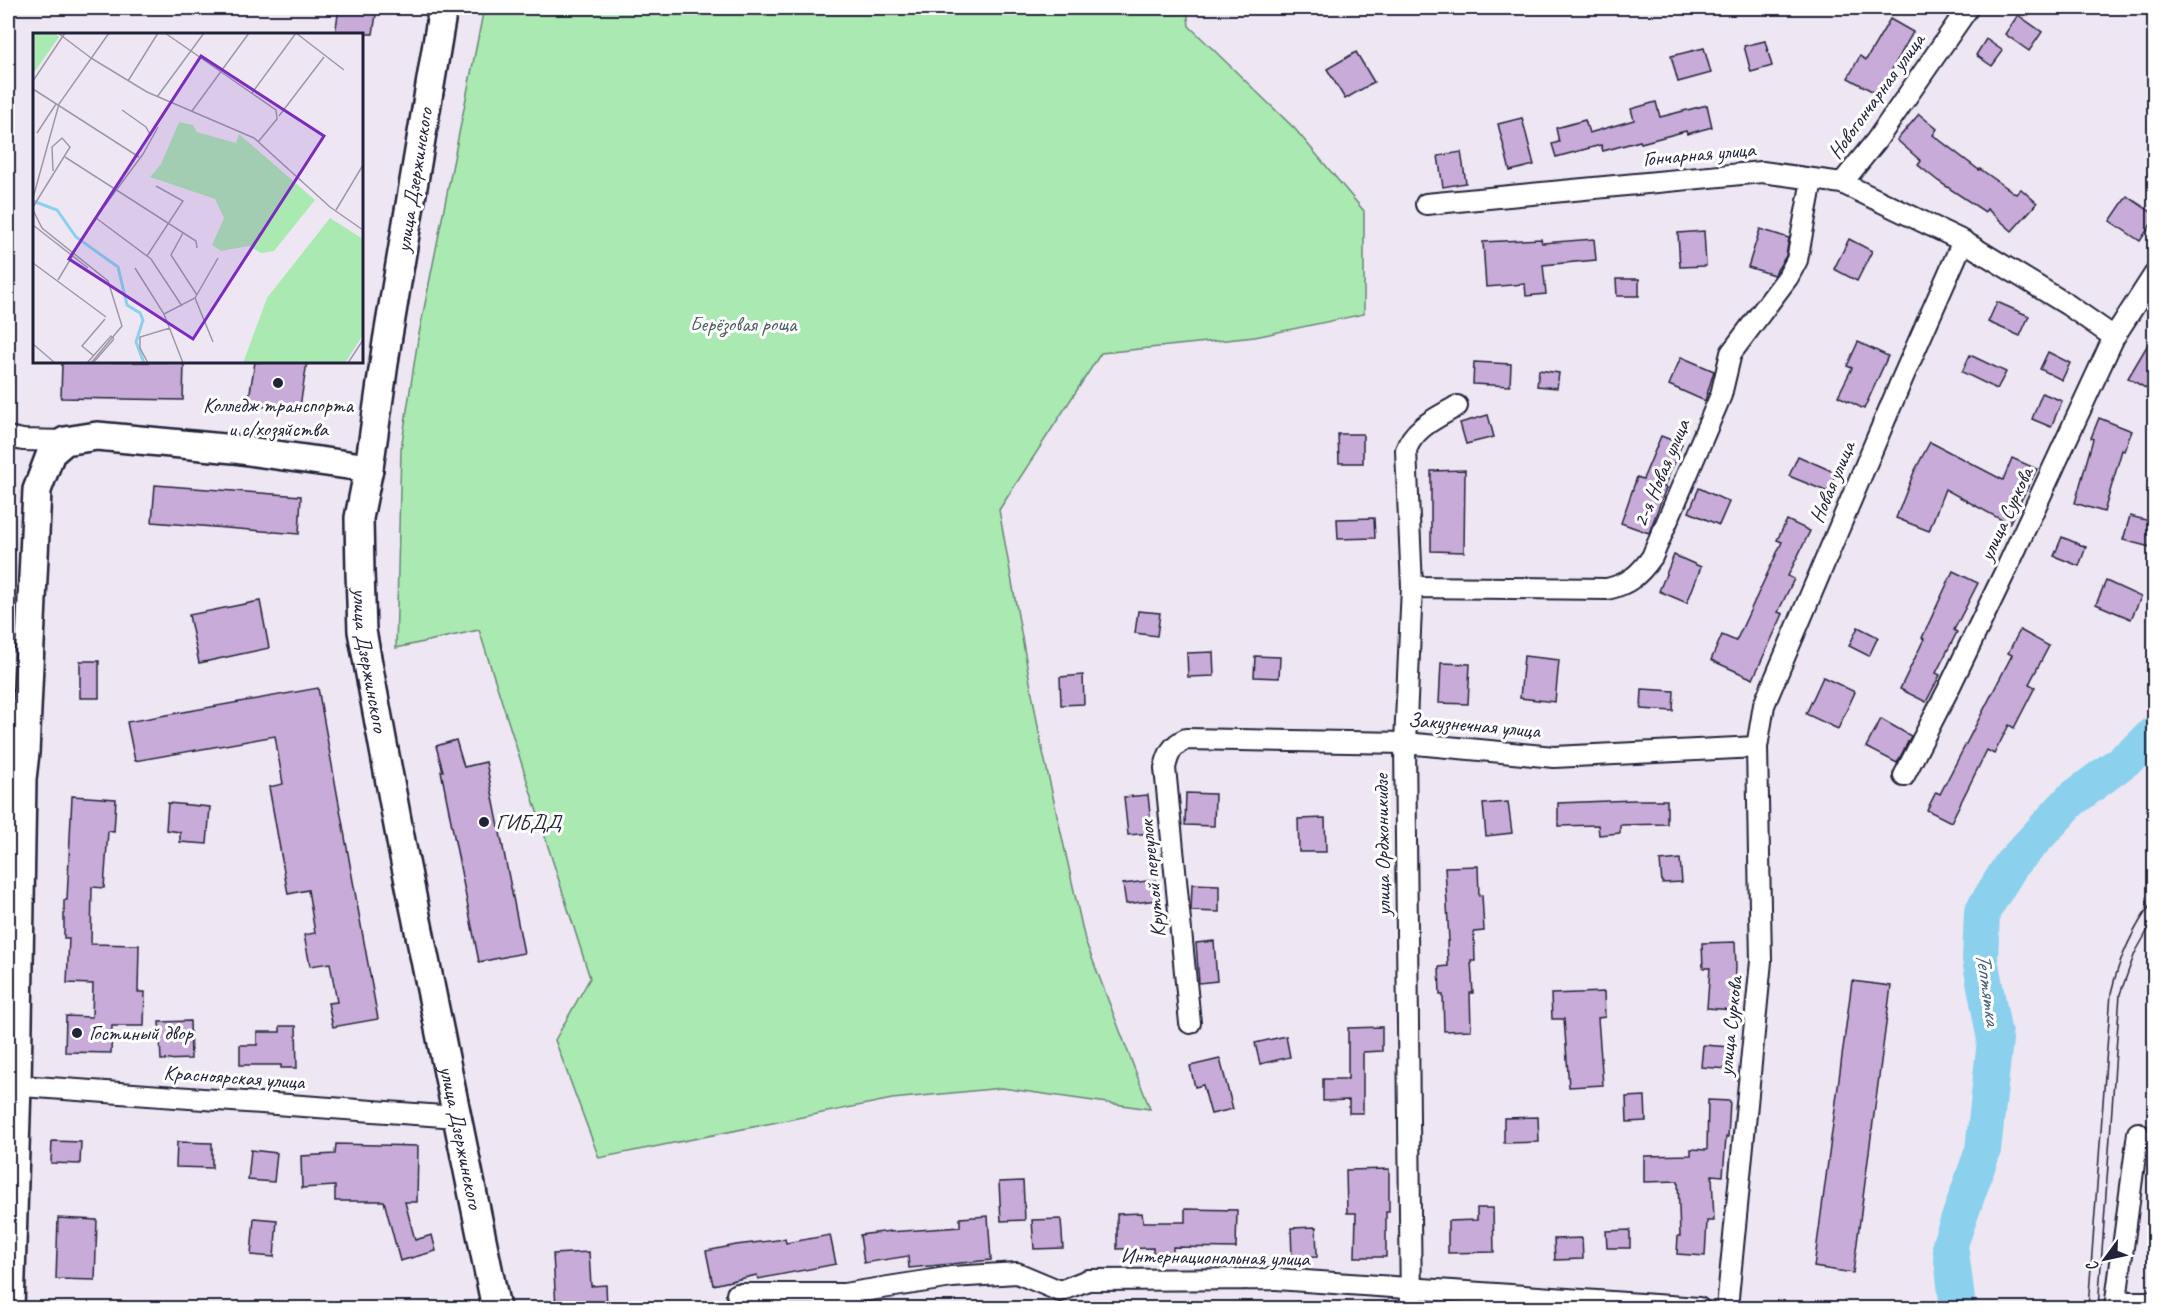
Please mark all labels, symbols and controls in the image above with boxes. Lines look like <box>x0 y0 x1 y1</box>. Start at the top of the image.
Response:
street label: Новогончарная улица <box>1822 26 1932 164</box>
inset map <box>33 33 363 363</box>
street label: улица Дзержинского <box>389 105 438 256</box>
street label: Гончарная улица <box>1642 136 1758 172</box>
park label: Берёзовая роща <box>690 311 798 338</box>
marker: Колледж транспорта и с/хозяйства <box>271 376 285 390</box>
place label: Колледж транспорта и с/хозяйства <box>203 392 355 442</box>
street label: 2-я Новая улица <box>1627 414 1696 531</box>
street label: Новая улица <box>1803 435 1862 527</box>
street label: улица Суркова <box>1972 461 2040 567</box>
street label: улица Дзержинского <box>347 586 394 736</box>
street label: Закузнечная улица <box>1407 706 1543 744</box>
street label: улица Орджоникидзе <box>1368 772 1396 918</box>
place label: ГИБДД <box>496 809 563 835</box>
marker: ГИБДД <box>477 815 491 829</box>
street label: Крутой переулок <box>1133 817 1171 939</box>
water label: Тептятка <box>1969 951 2007 1030</box>
street label: улица Суркова <box>1712 973 1748 1079</box>
place label: Гостиный двор <box>89 1020 195 1046</box>
marker: Гостиный двор <box>70 1026 84 1040</box>
street label: Красноярская улица <box>163 1059 307 1095</box>
street label: улица Дзержинского <box>434 1061 489 1213</box>
north arrow <box>2075 1229 2135 1289</box>
street label: Интернациональная улица <box>1120 1242 1312 1272</box>
text: С <box>2082 1256 2104 1275</box>

